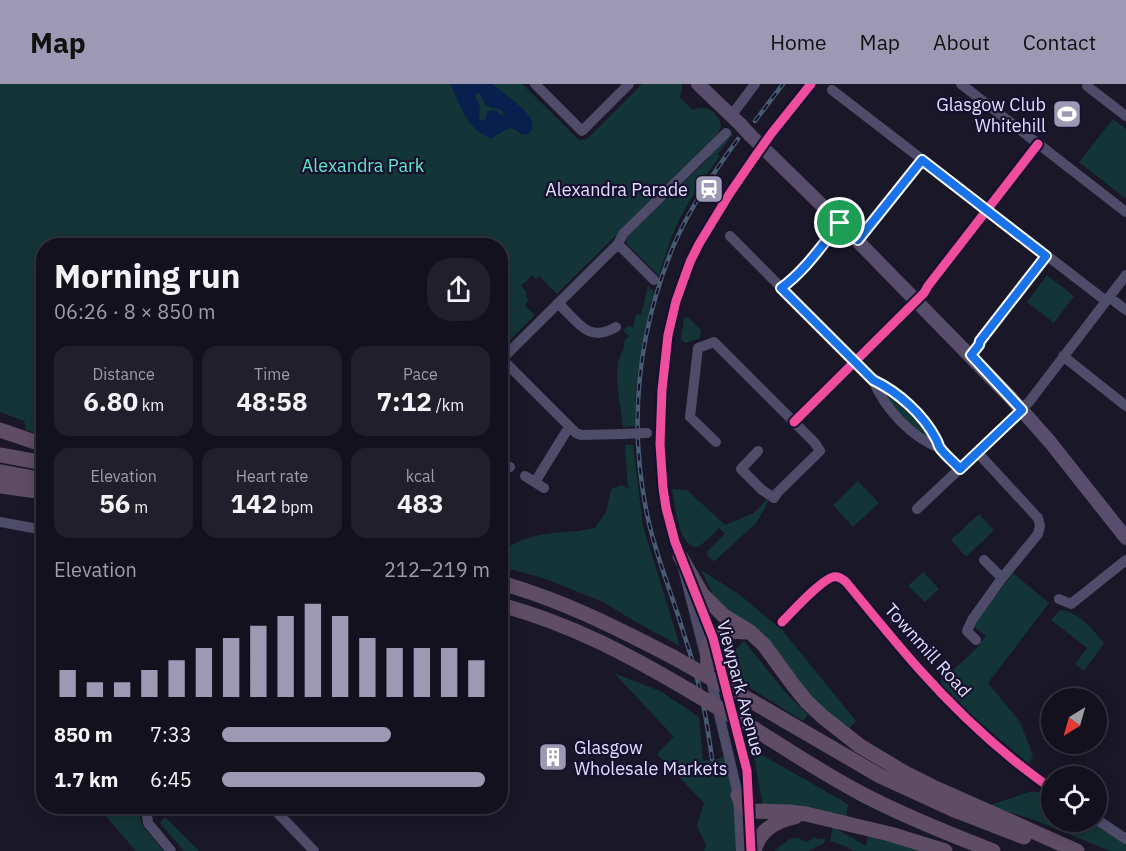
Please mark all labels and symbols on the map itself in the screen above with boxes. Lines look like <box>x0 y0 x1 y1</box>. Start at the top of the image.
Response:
place label: Glasgow Club Whitehill <box>936 93 1046 137</box>
sports icon: Glasgow Club Whitehill <box>1051 98 1083 130</box>
park label: Alexandra Park <box>302 154 425 177</box>
station icon: Alexandra Parade <box>693 173 725 205</box>
place label: Alexandra Parade <box>545 178 688 201</box>
pin <box>814 197 865 248</box>
street label: Townmill Road <box>880 598 976 702</box>
street label: Viewpark Avenue <box>712 618 770 758</box>
north arrow <box>1041 688 1107 754</box>
place label: Glasgow Wholesale Markets <box>574 736 728 780</box>
building icon: Glasgow Wholesale Markets <box>537 741 569 773</box>

